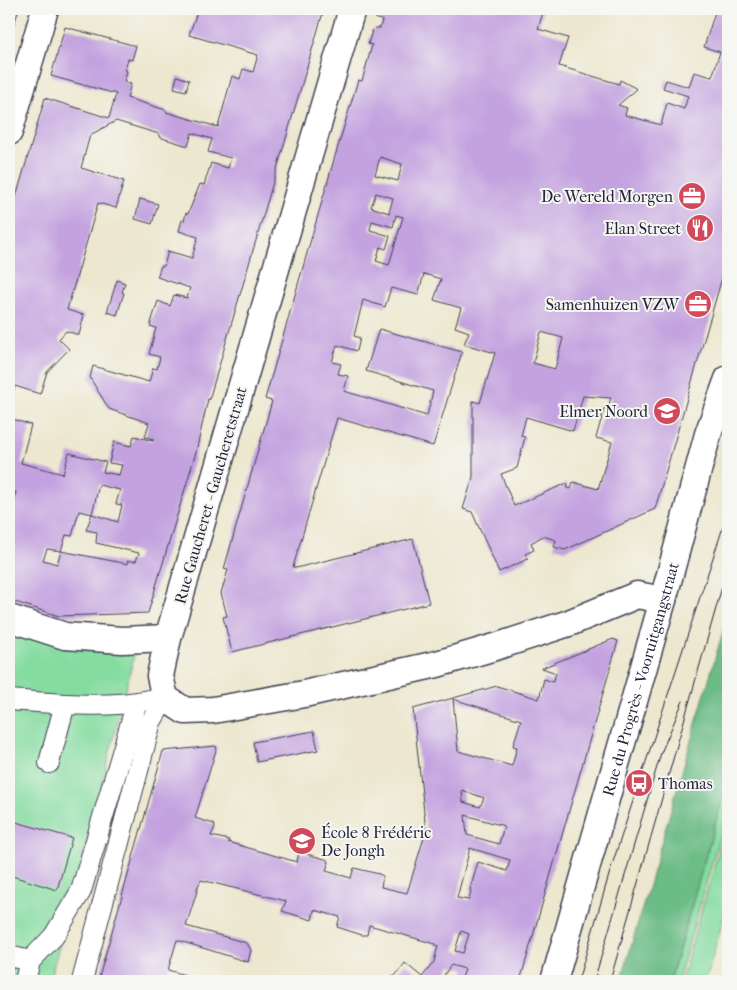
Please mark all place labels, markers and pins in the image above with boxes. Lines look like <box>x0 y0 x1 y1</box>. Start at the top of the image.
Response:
office icon: De Wereld Morgen <box>677 181 707 211</box>
place label: De Wereld Morgen <box>541 187 674 206</box>
restaurant icon: Elan Street <box>685 213 715 243</box>
place label: Elan Street <box>604 219 681 238</box>
office icon: Samenhuizen VZW <box>683 289 713 319</box>
place label: Samenhuizen VZW <box>546 295 680 314</box>
school or university icon: Elmer Noord <box>652 396 682 426</box>
place label: Elmer Noord <box>559 402 648 421</box>
bus stop icon: Thomas <box>624 768 654 798</box>
place label: Thomas <box>658 774 713 793</box>
place label: École 8 Frédéric De Jongh <box>321 822 431 860</box>
school or university icon: École 8 Frédéric De Jongh <box>287 826 317 856</box>

